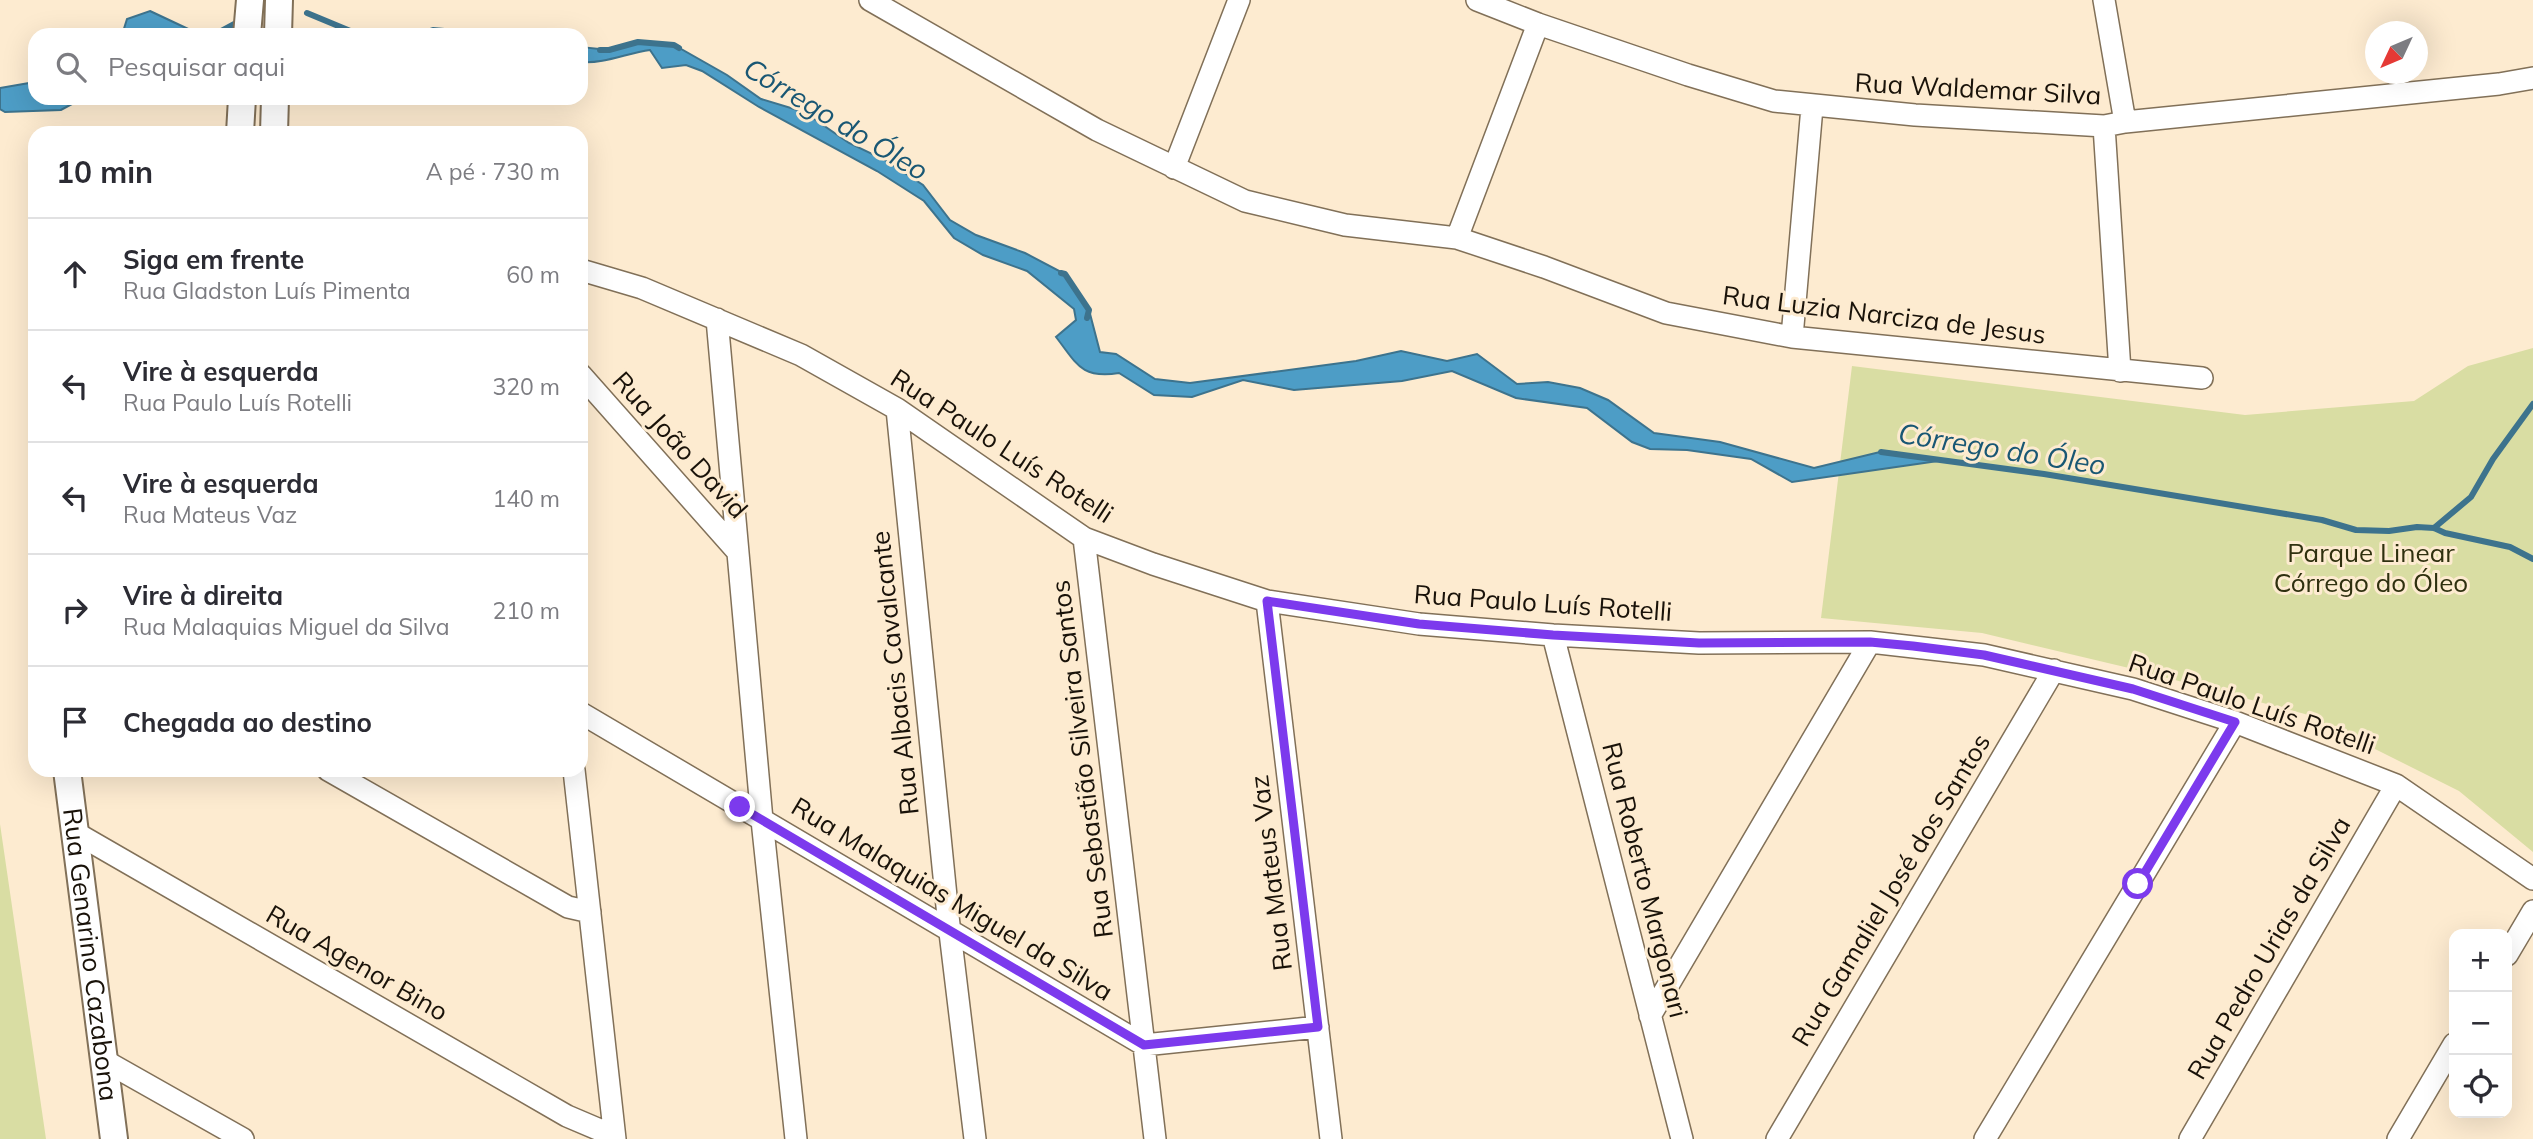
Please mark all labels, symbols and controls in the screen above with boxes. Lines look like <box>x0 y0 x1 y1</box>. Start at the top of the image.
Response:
north arrow <box>2365 21 2428 84</box>
search box <box>28 28 588 105</box>
icon: search <box>52 48 90 86</box>
text: Pesquisar aqui <box>108 50 285 83</box>
water label: Córrego do Óleo <box>738 50 935 187</box>
street label: Rua Waldemar Silva <box>1854 66 2102 111</box>
text: 10 min <box>56 153 153 191</box>
text: A pé · 730 m <box>426 157 560 186</box>
text: Siga em frente <box>123 243 304 276</box>
icon: ahead <box>56 255 94 293</box>
text: 60 m <box>506 260 560 289</box>
text: Rua Gladston Luís Pimenta <box>123 276 411 305</box>
street label: Rua Luzia Narciza de Jesus <box>1721 278 2048 351</box>
text: Vire à esquerda <box>123 355 319 388</box>
street label: Rua Paulo Luís Rotelli <box>885 361 1120 530</box>
street label: Rua João David <box>606 364 755 525</box>
icon: left <box>56 367 94 405</box>
text: 320 m <box>492 372 560 401</box>
text: Rua Paulo Luís Rotelli <box>123 388 352 417</box>
water label: Córrego do Óleo <box>1896 415 2108 482</box>
text: Vire à esquerda <box>123 467 319 500</box>
icon: left <box>56 479 94 517</box>
text: 140 m <box>492 484 560 513</box>
text: Rua Mateus Vaz <box>123 500 297 529</box>
street label: Rua Albacis Cavalcante <box>863 529 926 817</box>
park label: Parque Linear Córrego do Óleo <box>2274 536 2468 599</box>
street label: Rua Paulo Luís Rotelli <box>1413 577 1673 628</box>
street label: Rua Sebastião Silveira Santos <box>1043 578 1120 940</box>
text: Vire à direita <box>123 579 283 612</box>
icon: right <box>56 591 94 629</box>
text: 210 m <box>492 596 560 625</box>
text: Rua Malaquias Miguel da Silva <box>123 612 450 641</box>
street label: Rua Paulo Luís Rotelli <box>2124 646 2380 761</box>
icon: arrive <box>56 703 94 741</box>
text: Chegada ao destino <box>123 706 372 739</box>
street label: Rua Gamaliel José dos Santos <box>1784 727 1997 1052</box>
street label: Rua Roberto Margonari <box>1595 739 1696 1021</box>
street label: Rua Mateus Vaz <box>1242 773 1299 973</box>
street label: Rua Malaquias Miguel da Silva <box>786 789 1119 1008</box>
route end <box>724 791 755 822</box>
street label: Rua Genarino Cazabona <box>56 806 126 1103</box>
street label: Rua Pedro Urias da Silva <box>2180 810 2357 1085</box>
route start <box>2122 868 2153 899</box>
street label: Rua Agenor Bino <box>260 897 454 1028</box>
map controls <box>2449 929 2512 1118</box>
button: + <box>2449 929 2512 992</box>
button: − <box>2449 992 2512 1055</box>
button: locate <box>2449 1055 2512 1118</box>

